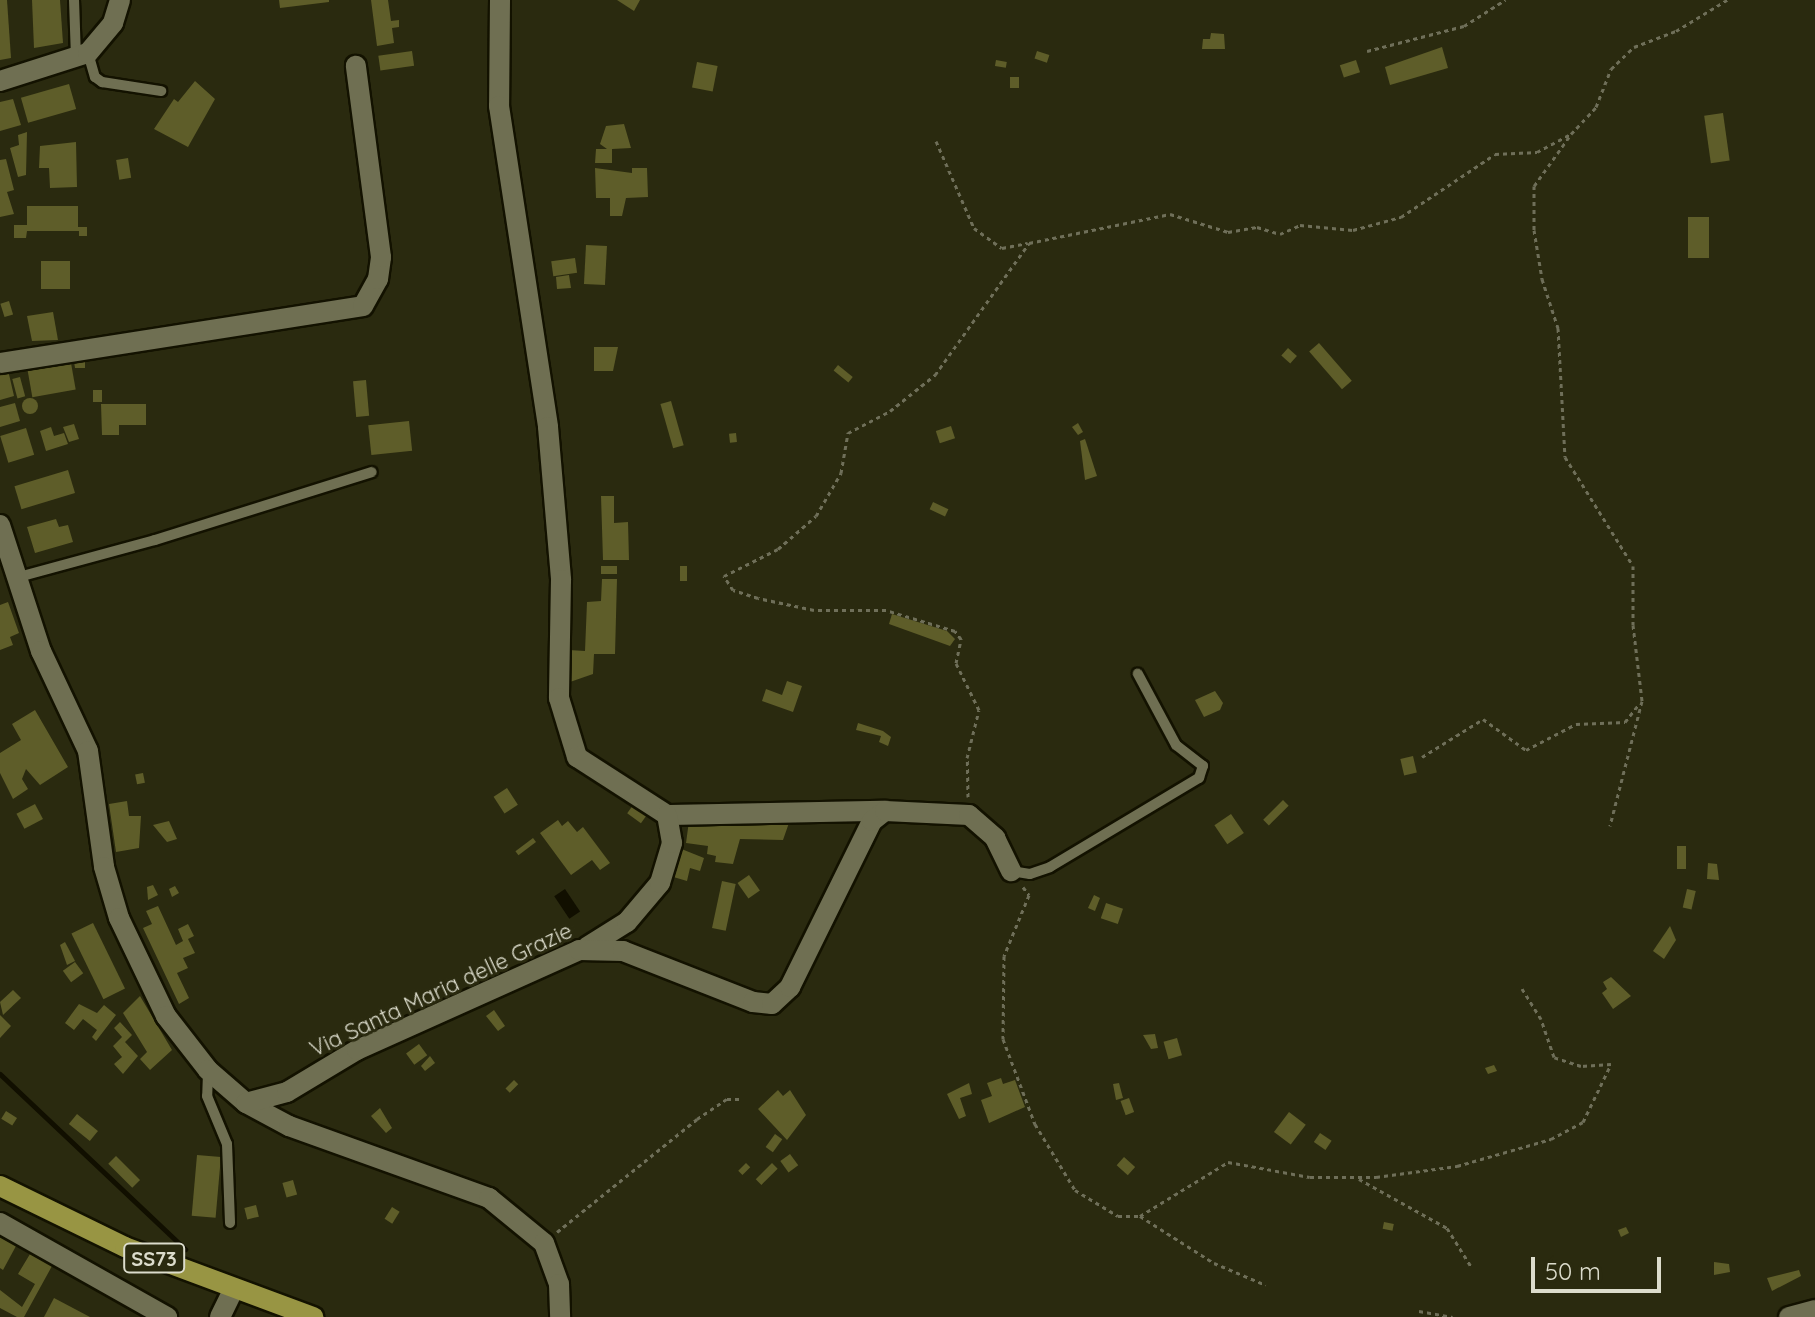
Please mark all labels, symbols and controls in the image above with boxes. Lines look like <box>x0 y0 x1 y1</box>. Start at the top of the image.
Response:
street label: Via Santa Maria delle Grazie <box>306 917 576 1063</box>
scale bar <box>1535 1241 1665 1291</box>
road number: SS73 <box>122 1242 186 1274</box>
text: 50 m <box>1545 1256 1601 1286</box>

